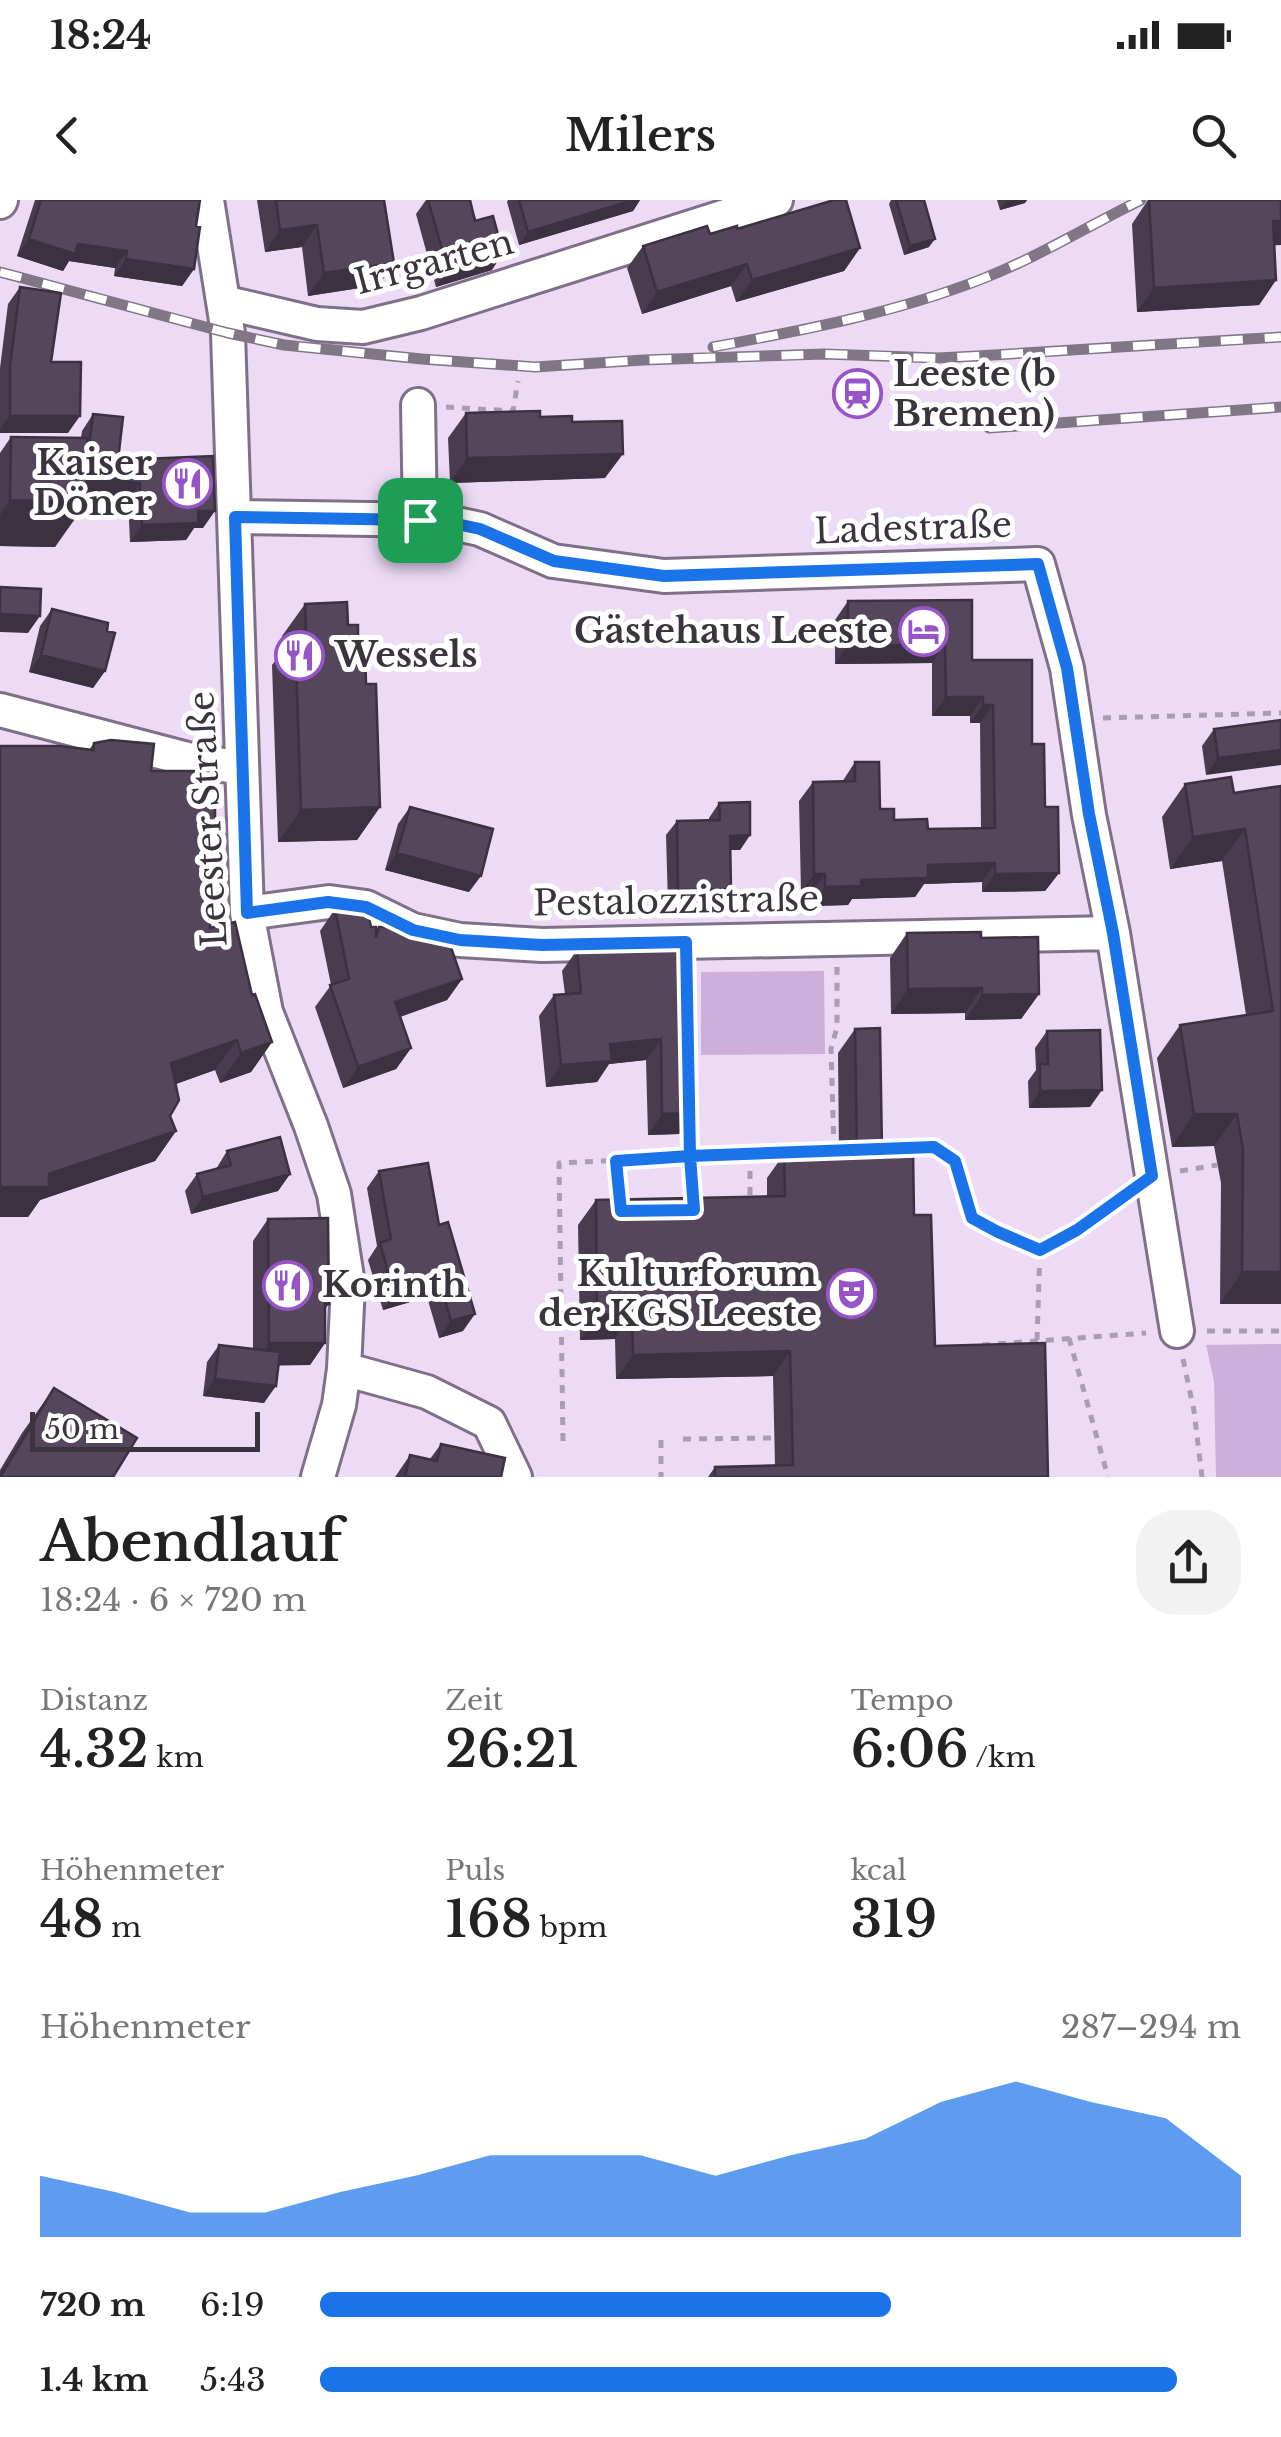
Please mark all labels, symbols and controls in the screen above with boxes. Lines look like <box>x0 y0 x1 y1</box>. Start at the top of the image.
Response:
text: 18:24 <box>50 12 151 59</box>
text: Milers <box>565 107 716 163</box>
icon: back <box>40 108 95 163</box>
icon: search <box>1186 108 1241 163</box>
street label: Irrgarten <box>350 220 518 303</box>
place label: Leeste (b Bremen) <box>893 352 1056 435</box>
station icon: Leeste (b Bremen) <box>832 368 884 420</box>
place label: Kaiser Döner <box>33 441 153 524</box>
restaurant icon: Kaiser Döner <box>161 457 213 509</box>
pin <box>378 478 463 563</box>
icon: arrive <box>393 493 448 548</box>
street label: Ladestraße <box>813 503 1013 552</box>
hotel icon: Gästehaus Leeste <box>897 605 949 657</box>
place label: Gästehaus Leeste <box>574 609 888 652</box>
restaurant icon: Wessels <box>274 629 326 681</box>
place label: Wessels <box>334 633 478 676</box>
street label: Leester Straße <box>179 690 236 948</box>
street label: Pestalozzistraße <box>533 877 819 924</box>
place label: Kulturforum der KGS Leeste <box>538 1252 817 1335</box>
restaurant icon: Korinth <box>261 1259 313 1311</box>
place label: Korinth <box>322 1263 467 1306</box>
theatre icon: Kulturforum der KGS Leeste <box>826 1268 878 1320</box>
scale bar <box>30 1407 260 1452</box>
text: 50 m <box>45 1412 119 1447</box>
text: Abendlauf <box>40 1508 342 1576</box>
button: share <box>1136 1510 1241 1615</box>
text: 18:24 · 6 × 720 m <box>40 1580 306 1620</box>
text: Distanz <box>40 1683 148 1718</box>
text: Zeit <box>445 1683 503 1718</box>
text: Tempo <box>851 1683 954 1718</box>
text: 4.32 <box>40 1718 149 1781</box>
text: 26:21 <box>445 1718 579 1781</box>
text: 6:06 <box>851 1718 968 1781</box>
text: km <box>149 1740 204 1775</box>
text: /km <box>968 1740 1035 1775</box>
text: Höhenmeter <box>40 1853 224 1888</box>
text: Puls <box>445 1853 505 1888</box>
text: kcal <box>851 1853 907 1888</box>
text: 48 <box>40 1888 103 1951</box>
text: 168 <box>445 1888 532 1951</box>
text: 319 <box>851 1888 937 1951</box>
text: m <box>103 1910 141 1945</box>
text: bpm <box>532 1910 607 1945</box>
text: Höhenmeter <box>40 2007 250 2047</box>
text: 287–294 m <box>1061 2007 1241 2047</box>
text: 720 m <box>40 2285 145 2325</box>
text: 6:19 <box>200 2285 265 2325</box>
text: 1.4 km <box>40 2360 149 2400</box>
text: 5:43 <box>200 2360 266 2400</box>

